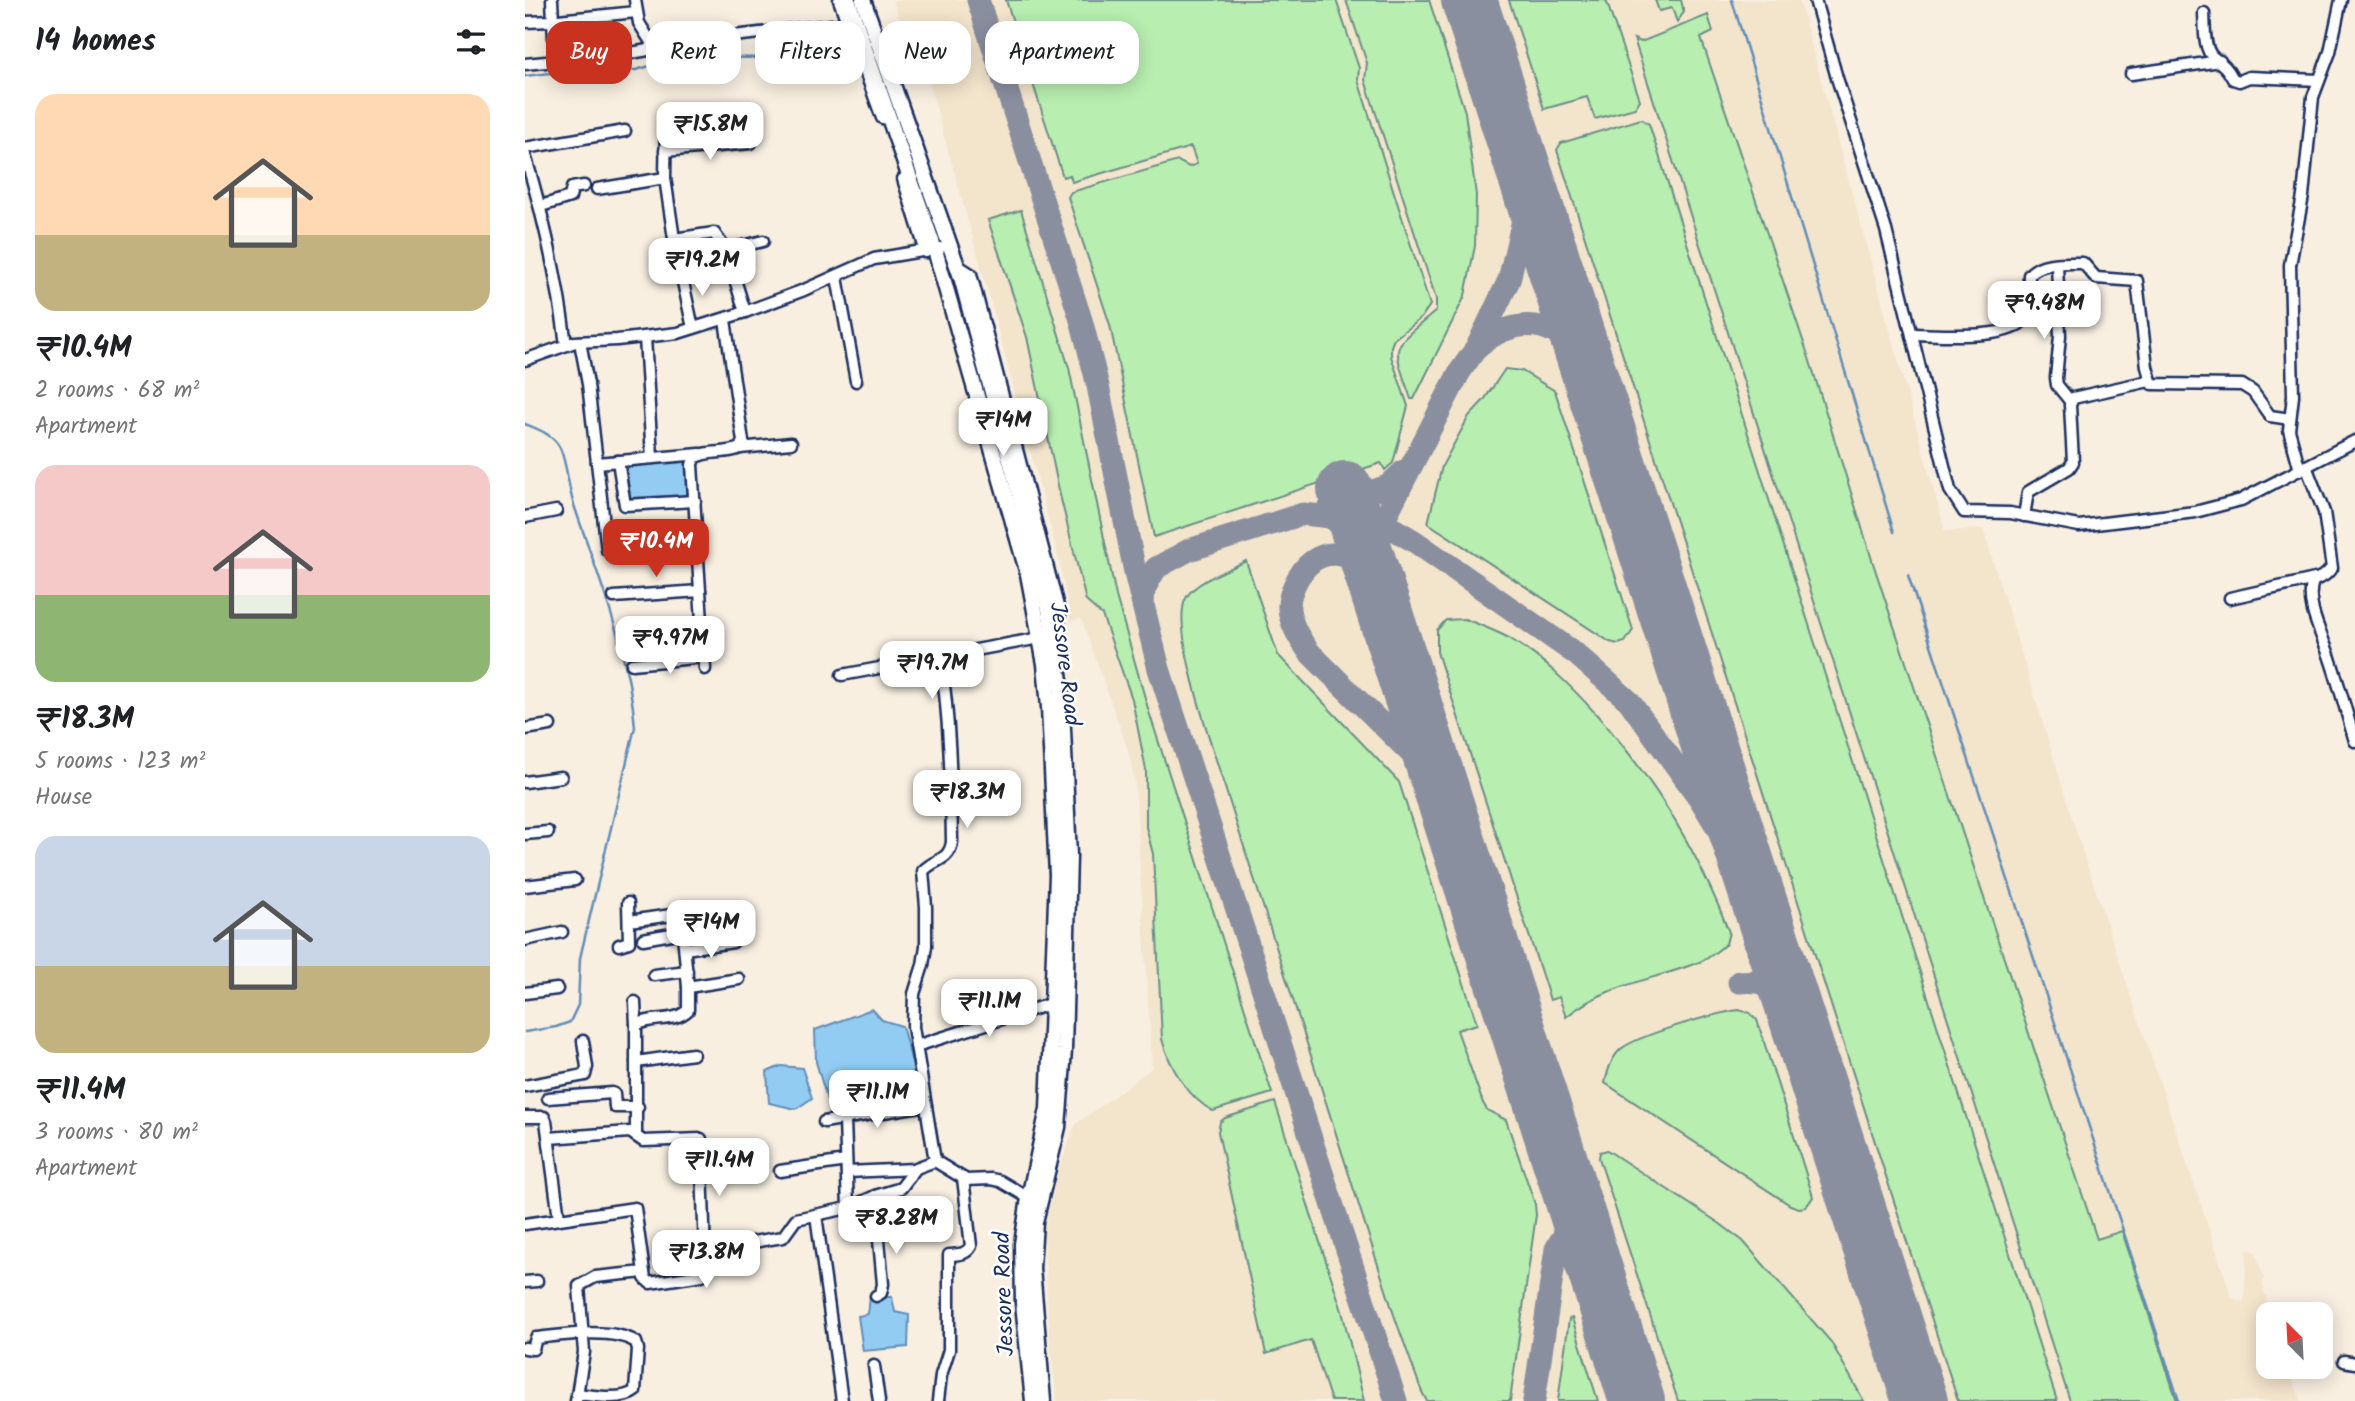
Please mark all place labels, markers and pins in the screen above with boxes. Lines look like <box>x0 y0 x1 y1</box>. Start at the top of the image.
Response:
pin: ₹15.8M <box>653 102 767 162</box>
pin: ₹19.2M <box>645 238 759 298</box>
pin: ₹9.48M <box>1987 282 2101 341</box>
pin: ₹14M <box>962 398 1044 458</box>
pin: ₹10.4M <box>599 520 713 579</box>
pin: ₹9.97M <box>613 616 727 676</box>
pin: ₹19.7M <box>875 642 989 701</box>
pin: ₹18.3M <box>910 770 1024 830</box>
pin: ₹14M <box>670 900 752 960</box>
pin: ₹11.1M <box>932 979 1046 1039</box>
pin: ₹11.1M <box>820 1070 934 1130</box>
pin: ₹11.4M <box>662 1138 776 1198</box>
pin: ₹8.28M <box>839 1196 953 1256</box>
pin: ₹13.8M <box>649 1230 763 1290</box>

